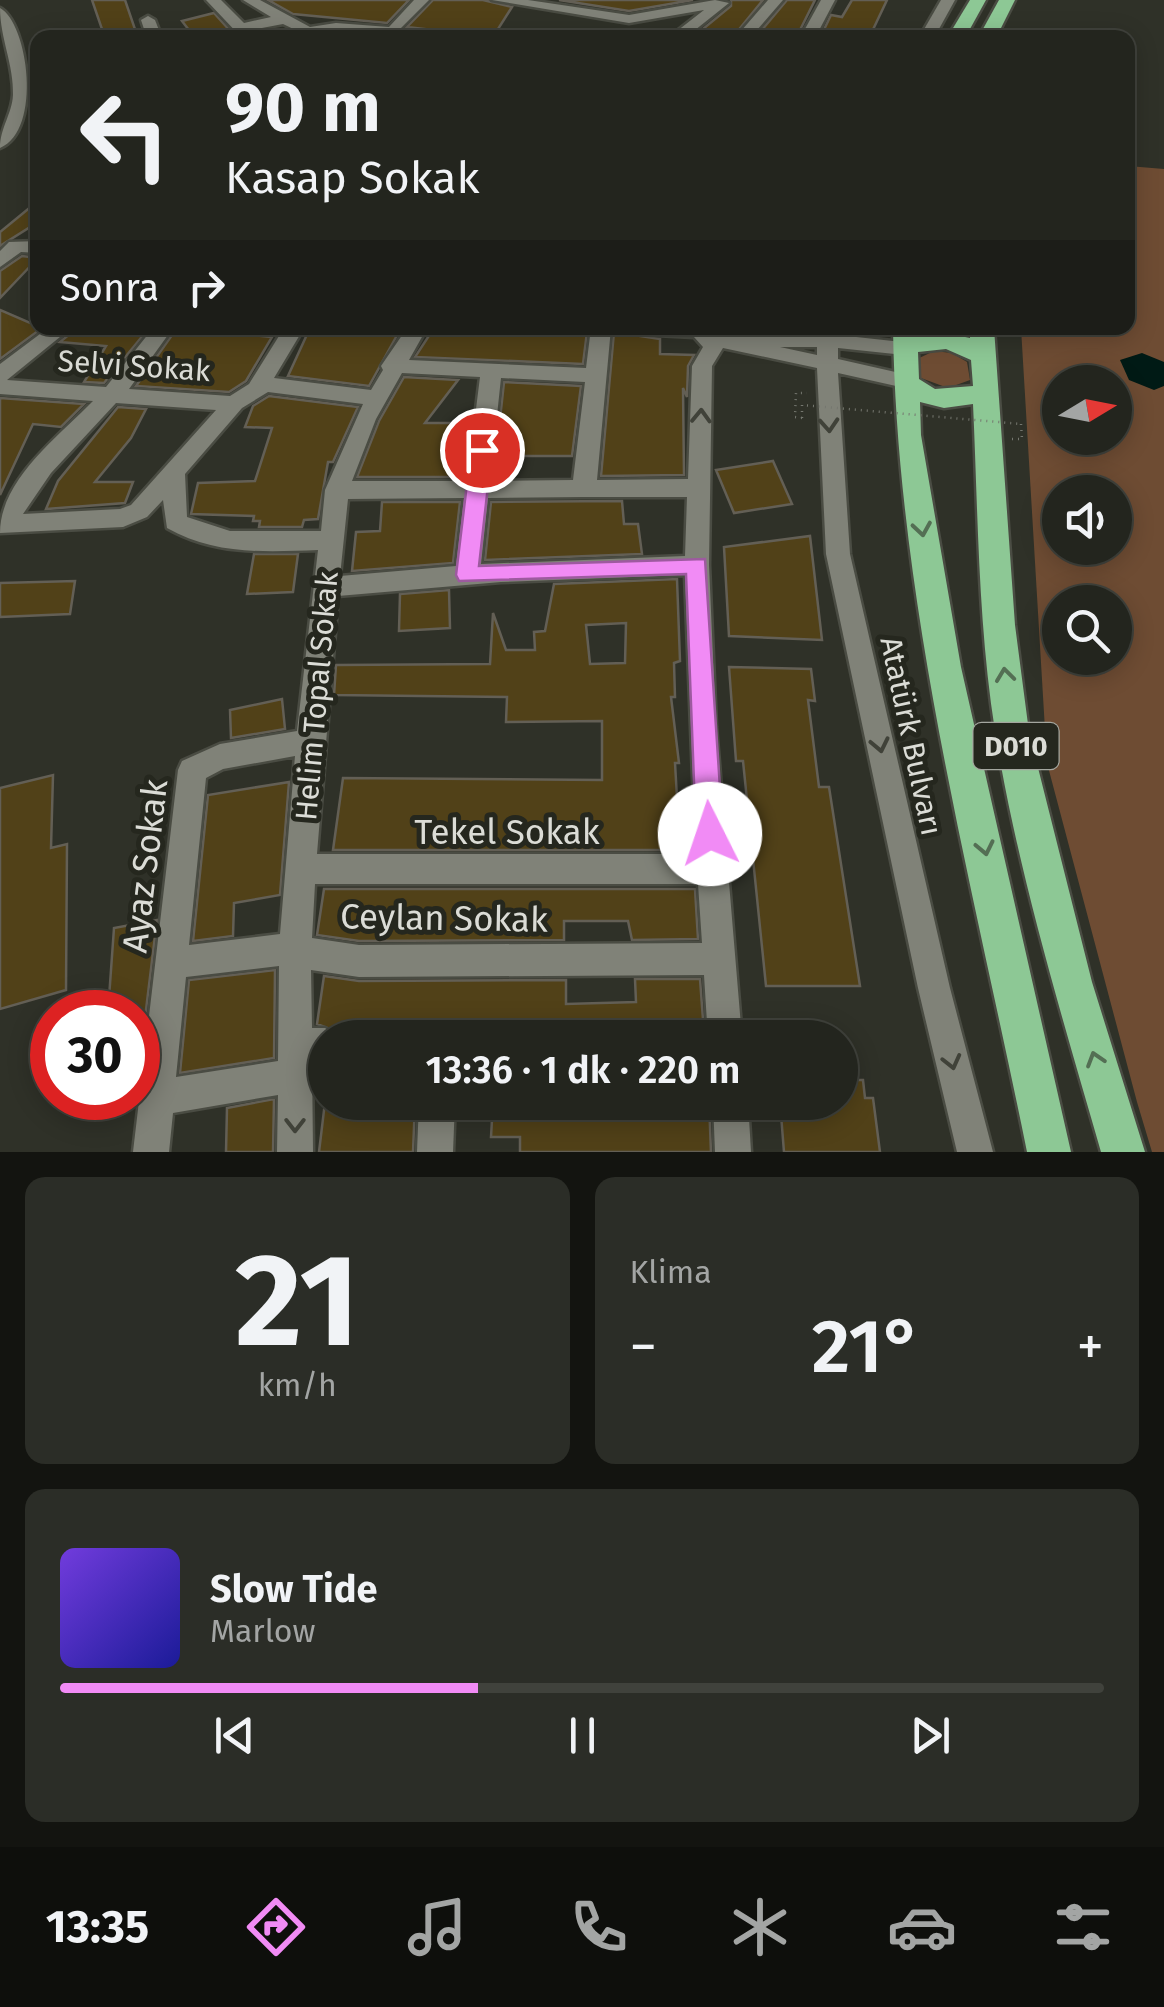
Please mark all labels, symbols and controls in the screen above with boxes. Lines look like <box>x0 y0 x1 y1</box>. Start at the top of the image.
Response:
text: 90 m <box>225 66 381 150</box>
icon: left <box>60 70 190 200</box>
text: Kasap Sokak <box>225 151 480 205</box>
icon: right <box>179 260 234 315</box>
text: Sonra <box>60 265 159 311</box>
street label: Selvi Sokak <box>57 343 212 389</box>
north arrow <box>1042 365 1132 455</box>
map controls <box>1042 365 1132 675</box>
one-way arrow <box>691 407 712 423</box>
pin <box>440 408 525 493</box>
one-way arrow <box>818 417 839 433</box>
icon: arrive <box>455 423 510 478</box>
button: sound <box>1042 475 1132 565</box>
one-way arrow <box>911 521 932 537</box>
street label: Helim Topal Sokak <box>288 569 346 822</box>
button: search <box>1042 585 1132 675</box>
street label: Atatürk Bulvarı <box>872 633 950 839</box>
one-way arrow <box>995 666 1016 682</box>
road number: D010 <box>974 723 1058 769</box>
one-way arrow <box>868 736 889 753</box>
street label: Ayaz Sokak <box>114 777 176 955</box>
position arrow <box>658 782 762 886</box>
street label: Tekel Sokak <box>414 811 600 853</box>
one-way arrow <box>973 839 994 856</box>
street label: Ceylan Sokak <box>340 895 548 941</box>
speed limit sign: 30 <box>30 990 160 1120</box>
text: 13:36 · 1 dk · 220 m <box>426 1047 740 1093</box>
one-way arrow <box>1086 1051 1107 1068</box>
one-way arrow <box>940 1053 961 1070</box>
one-way arrow <box>284 1118 306 1134</box>
text: 21 <box>235 1223 360 1379</box>
text: Klima <box>630 1253 712 1291</box>
text: 21° <box>812 1302 922 1392</box>
text: − <box>630 1314 657 1380</box>
text: + <box>1077 1314 1104 1380</box>
text: km/h <box>258 1366 337 1404</box>
text: Slow Tide <box>210 1566 378 1612</box>
text: Marlow <box>210 1612 316 1650</box>
icon: previous <box>207 1708 262 1763</box>
icon: pause <box>555 1708 610 1763</box>
icon: next <box>903 1708 958 1763</box>
icon: directions <box>241 1892 311 1962</box>
icon: music <box>402 1892 472 1962</box>
icon: phone <box>564 1892 634 1962</box>
icon: climate <box>725 1892 795 1962</box>
icon: car <box>887 1892 957 1962</box>
icon: filters <box>1048 1892 1118 1962</box>
text: 13:35 <box>46 1900 149 1954</box>

